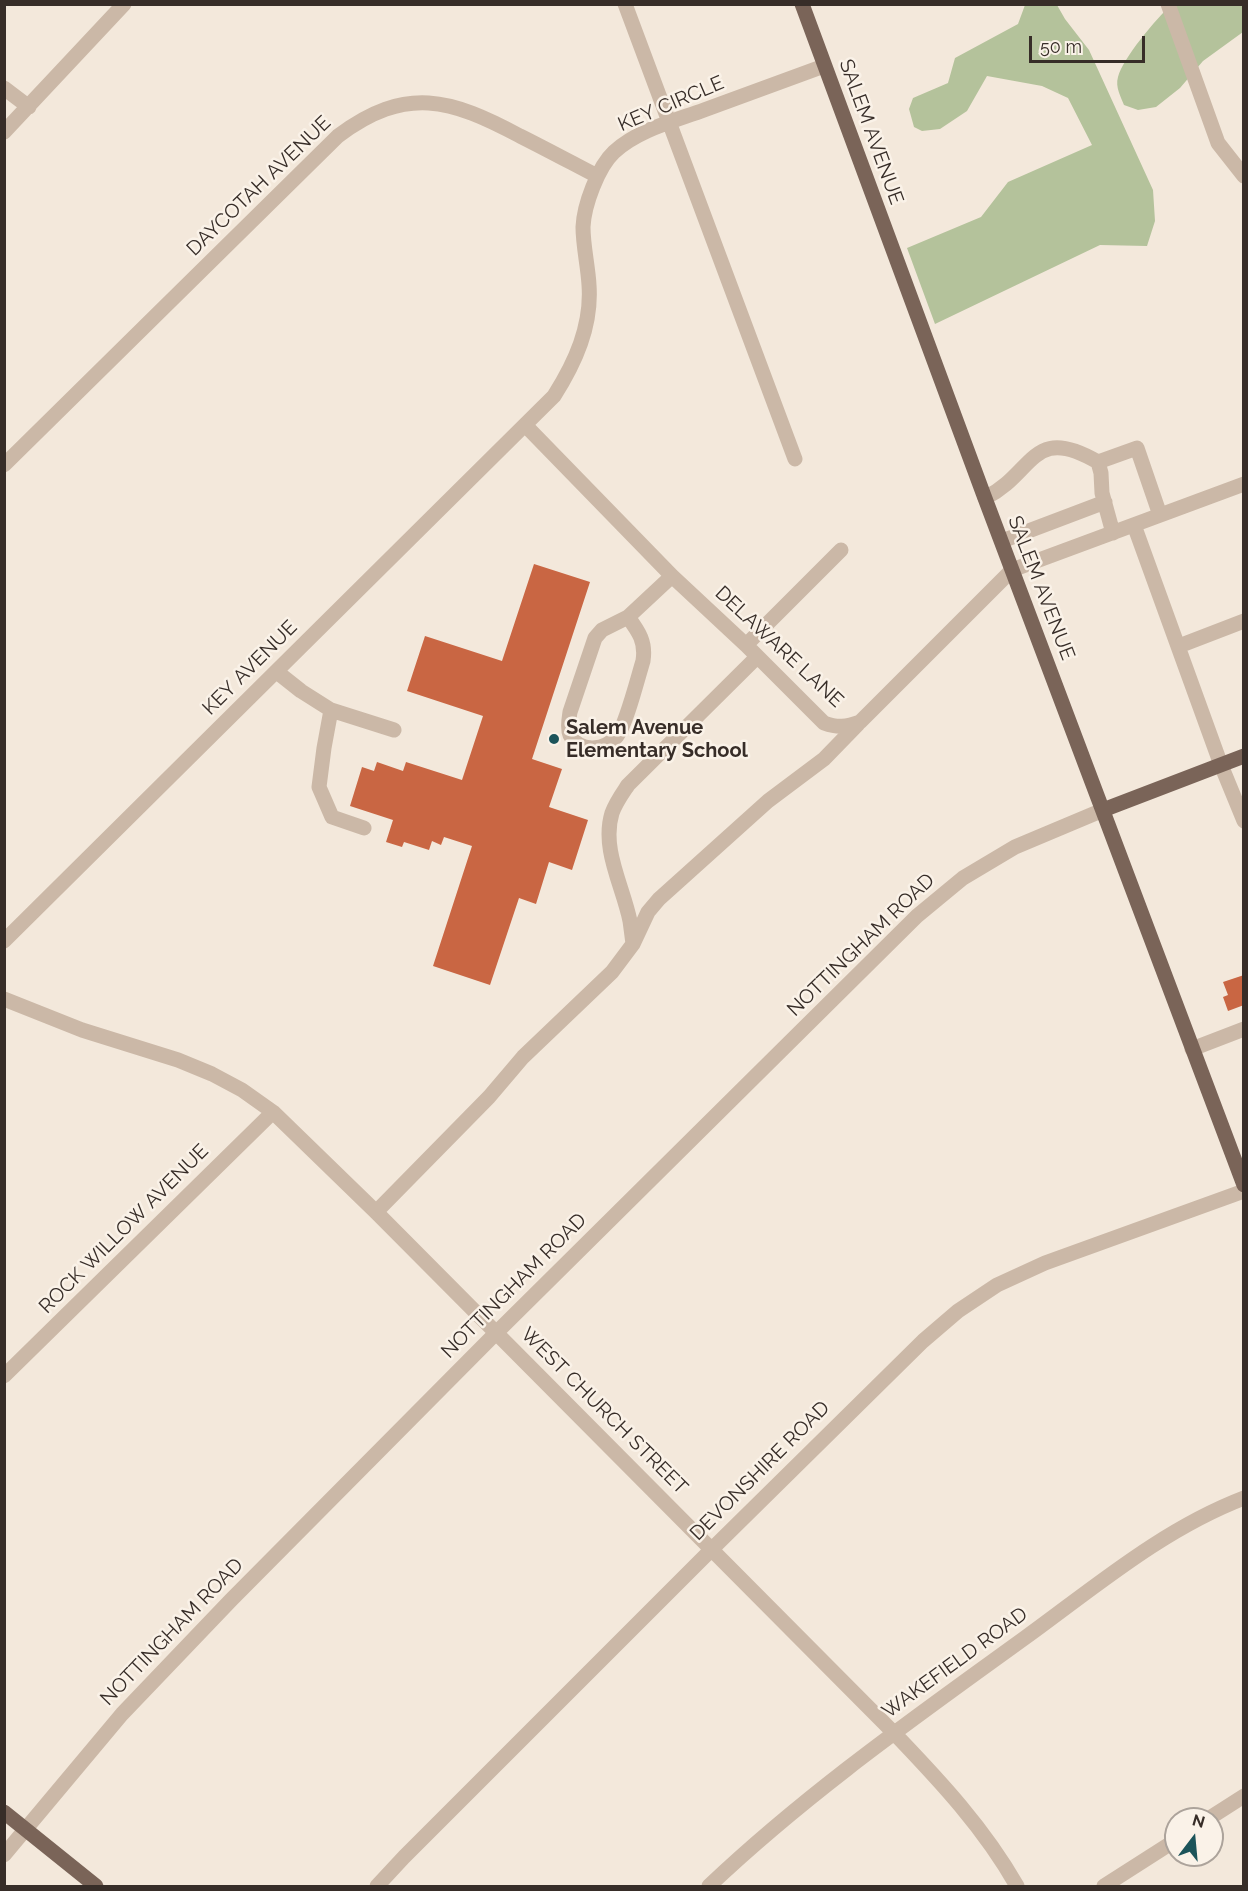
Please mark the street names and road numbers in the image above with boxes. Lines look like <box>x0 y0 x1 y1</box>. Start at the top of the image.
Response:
street label: SALEM AVENUE <box>834 56 908 208</box>
street label: KEY CIRCLE <box>615 71 727 137</box>
street label: DAYCOTAH AVENUE <box>182 111 336 261</box>
street label: SALEM AVENUE <box>1002 512 1080 664</box>
street label: DELAWARE LANE <box>710 581 848 713</box>
street label: KEY AVENUE <box>198 616 302 720</box>
street label: NOTTINGHAM ROAD <box>782 869 940 1021</box>
street label: ROCK WILLOW AVENUE <box>34 1139 214 1319</box>
street label: NOTTINGHAM ROAD <box>436 1208 592 1364</box>
street label: WEST CHURCH STREET <box>515 1322 693 1500</box>
street label: DEVONSHIRE ROAD <box>685 1396 835 1546</box>
street label: NOTTINGHAM ROAD <box>96 1553 248 1711</box>
street label: WAKEFIELD ROAD <box>878 1602 1032 1724</box>

